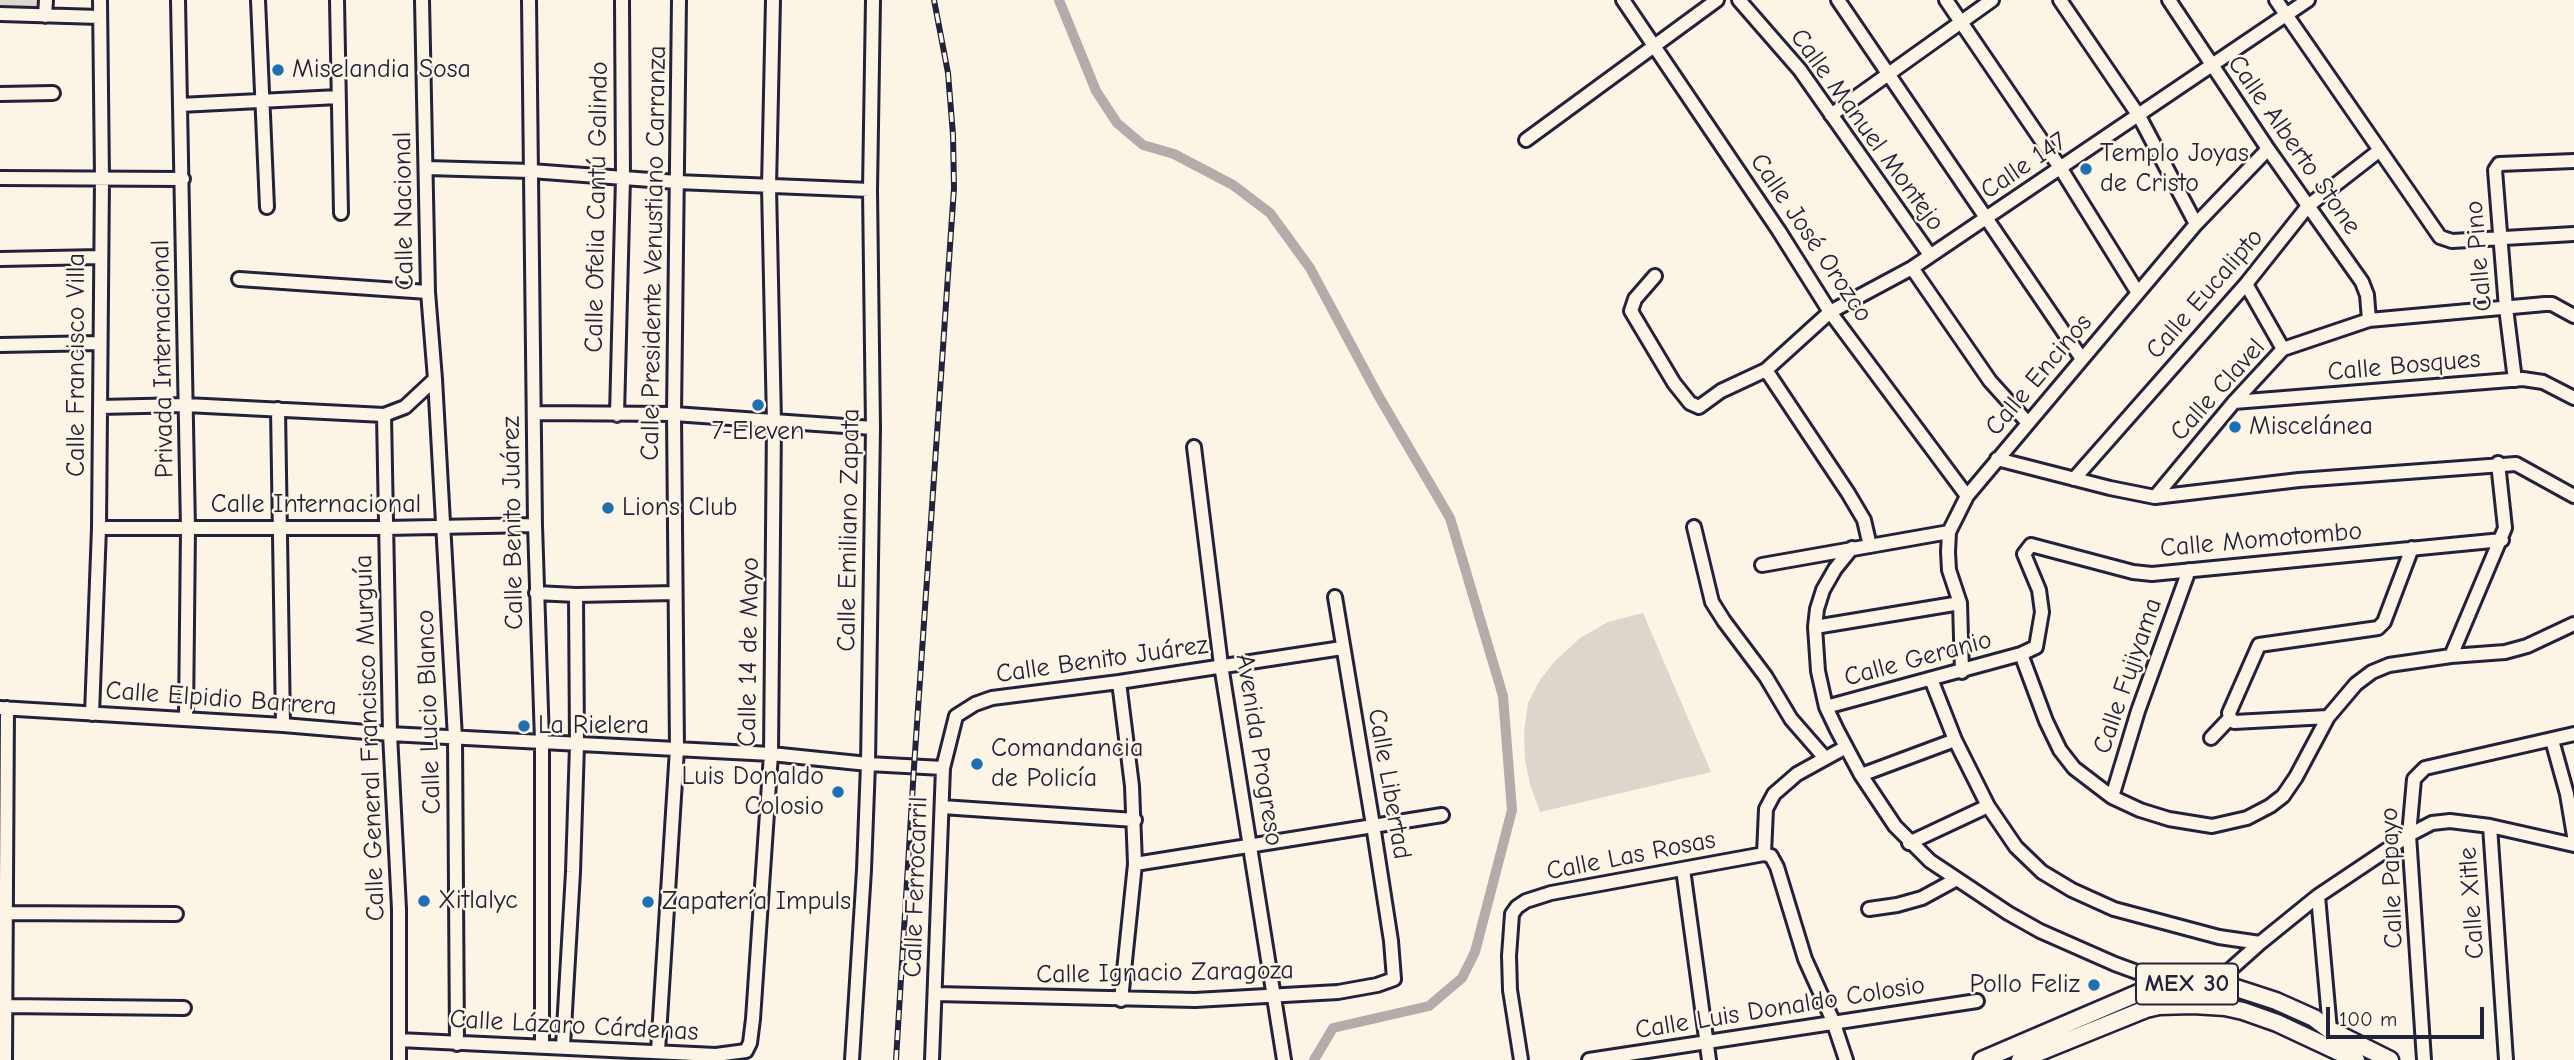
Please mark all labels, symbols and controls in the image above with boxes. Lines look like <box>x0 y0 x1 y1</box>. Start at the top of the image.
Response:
street label: Calle Manuel Montejo <box>1783 23 1951 237</box>
street label: Calle Presidente Venustiano Carranza <box>635 45 673 461</box>
street label: Calle Alberto Stone <box>2220 49 2368 241</box>
place label: Miselandia Sosa <box>292 54 471 86</box>
street label: Calle Ofelia Cantú Galindo <box>579 61 615 353</box>
marker: Miselandia Sosa <box>270 62 286 78</box>
street label: Calle 147 <box>1975 126 2073 206</box>
street label: Calle Nacional <box>387 131 421 291</box>
place label: Templo Joyas de Cristo <box>2100 138 2249 200</box>
street label: Calle José Orozco <box>1743 148 1879 328</box>
marker: Templo Joyas de Cristo <box>2078 161 2094 177</box>
street label: Calle Pino <box>2459 199 2499 313</box>
street label: Calle Eucalipto <box>2140 222 2270 366</box>
street label: Privada Internacional <box>145 239 181 479</box>
street label: Calle Francisco Villa <box>61 253 93 477</box>
street label: Calle Encinos <box>1979 308 2099 442</box>
street label: Calle Clavel <box>2164 333 2272 447</box>
street label: Calle Bosques <box>2326 344 2482 388</box>
marker: 7-Eleven <box>750 397 766 413</box>
street label: Calle Emiliano Zapata <box>831 408 867 652</box>
place label: Miscelánea <box>2249 411 2373 443</box>
street label: Calle Benito Juárez <box>496 416 530 630</box>
place label: 7-Eleven <box>712 416 804 448</box>
marker: Miscelánea <box>2227 419 2243 435</box>
street label: Calle Internacional <box>211 489 421 521</box>
place label: Lions Club <box>622 492 737 524</box>
marker: Lions Club <box>600 500 616 516</box>
street label: Calle Momotombo <box>2159 516 2363 564</box>
street label: Calle General Francisco Murguía <box>348 554 392 922</box>
street label: Calle 14 de Mayo <box>732 557 766 747</box>
street label: Calle Fujiyama <box>2087 594 2169 758</box>
street label: Calle Lucio Blanco <box>410 609 448 815</box>
street label: Calle Geranio <box>1841 624 1995 694</box>
street label: Calle Benito Juárez <box>994 630 1210 690</box>
street label: Avenida Progreso <box>1228 652 1290 848</box>
street label: Calle Elpidio Barrera <box>104 675 338 723</box>
street label: Calle Libertad <box>1360 706 1418 862</box>
place label: La Rielera <box>538 710 649 742</box>
marker: La Rielera <box>516 718 532 734</box>
place label: Comandancia de Policía <box>991 733 1143 794</box>
marker: Comandancia de Policía <box>969 756 985 772</box>
place label: Luis Donaldo Colosio <box>681 761 824 822</box>
marker: Luis Donaldo Colosio <box>830 784 846 800</box>
street label: Calle Ferrocarril <box>897 796 935 978</box>
street label: Calle Papayo <box>2374 807 2410 949</box>
street label: Calle Las Rosas <box>1544 824 1718 888</box>
street label: Calle Xitle <box>2453 846 2491 960</box>
place label: Xitlalyc <box>438 885 518 917</box>
place label: Zapatería Impuls <box>662 886 851 918</box>
marker: Xitlalyc <box>416 893 432 909</box>
marker: Zapatería Impuls <box>640 894 656 910</box>
street label: Calle Ignacio Zaragoza <box>1036 955 1294 991</box>
road number: MEX 30 <box>2136 964 2238 1004</box>
place label: Pollo Feliz <box>1970 969 2080 1001</box>
street label: Calle Luis Donaldo Colosio <box>1633 970 1927 1046</box>
marker: Pollo Feliz <box>2086 977 2102 993</box>
scale bar <box>2329 993 2486 1038</box>
street label: Calle Lázaro Cárdenas <box>449 1004 699 1048</box>
text: 100 m <box>2339 1007 2397 1031</box>

